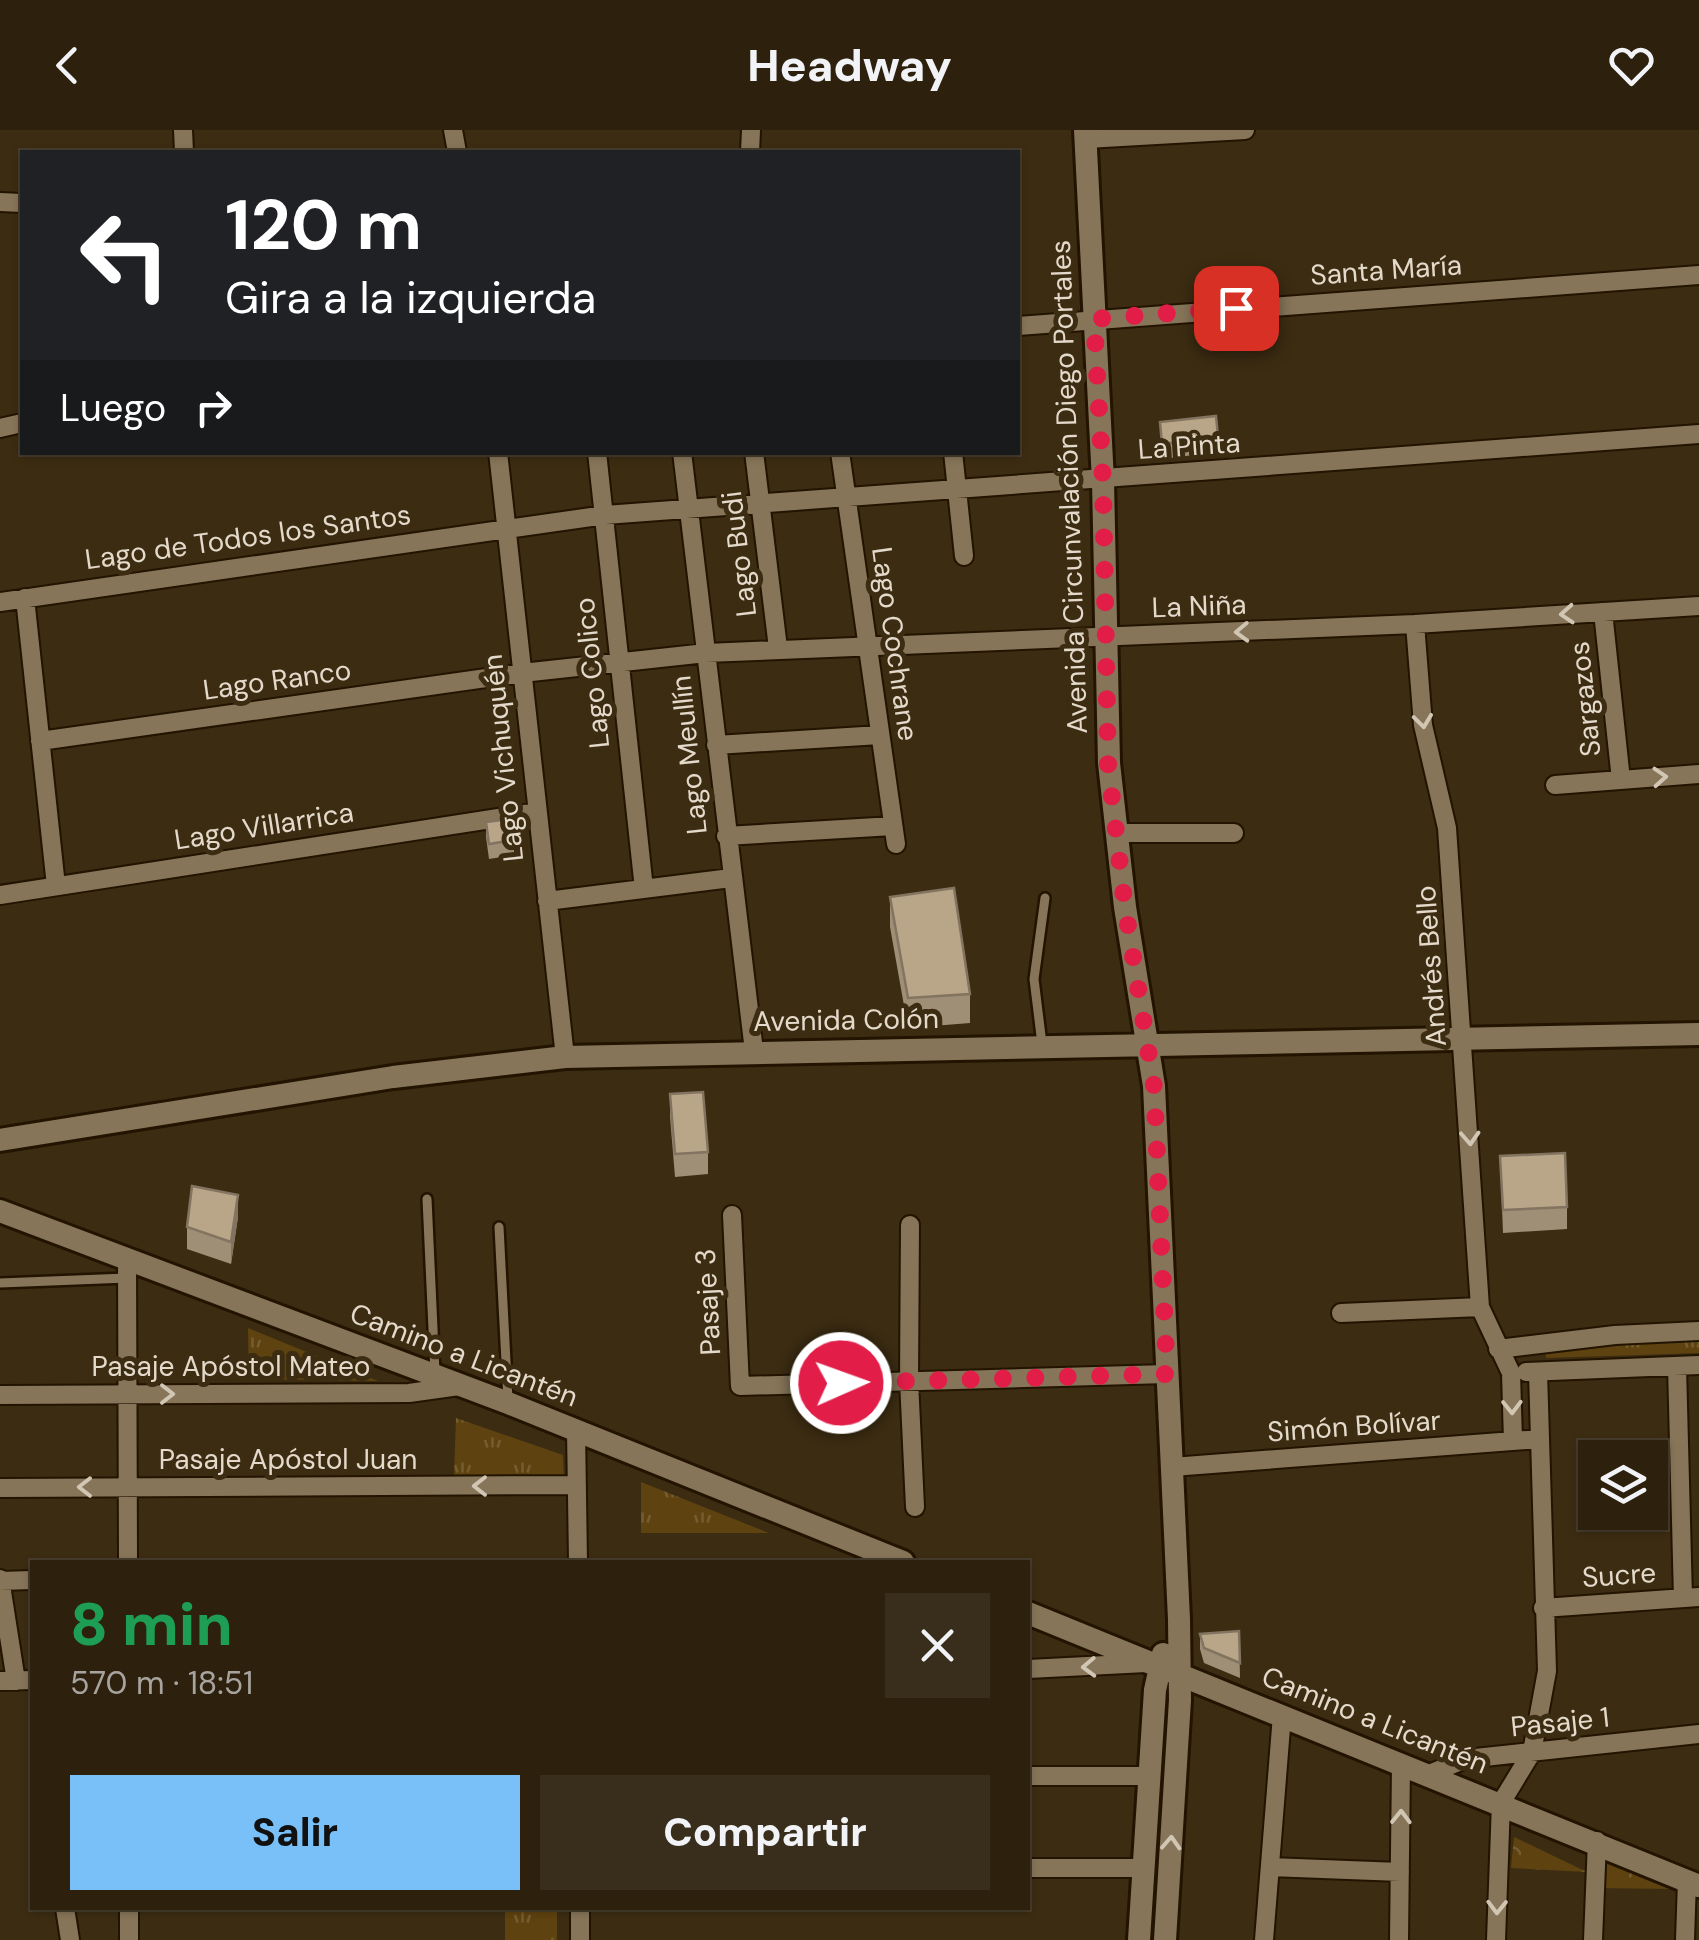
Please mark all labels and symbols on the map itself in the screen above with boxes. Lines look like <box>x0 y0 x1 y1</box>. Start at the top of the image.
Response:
street label: Avenida Circunvalación Diego Portales <box>1042 240 1096 734</box>
street label: Santa María <box>1309 246 1463 294</box>
pin <box>1194 266 1279 351</box>
street label: La Pinta <box>1136 424 1242 468</box>
street label: Lago Budi <box>713 489 765 619</box>
street label: Lago de Todos los Santos <box>83 496 413 578</box>
street label: Lago Cochrane <box>863 545 927 743</box>
street label: La Niña <box>1151 586 1247 626</box>
street label: Lago Colico <box>566 596 618 750</box>
one-way arrow <box>1558 603 1574 624</box>
one-way arrow <box>1234 621 1250 642</box>
street label: Sargazos <box>1561 639 1609 759</box>
street label: Lago Ranco <box>201 651 353 709</box>
street label: Lago Vichuquén <box>474 652 532 864</box>
street label: Lago Meullín <box>662 674 716 836</box>
one-way arrow <box>1412 714 1433 730</box>
one-way arrow <box>1652 767 1668 788</box>
street label: Lago Villarrica <box>172 794 356 858</box>
street label: Andrés Bello <box>1407 884 1455 1048</box>
street label: Avenida Colón <box>753 1000 939 1040</box>
one-way arrow <box>1459 1131 1480 1147</box>
street label: Pasaje 3 <box>687 1248 729 1356</box>
street label: Camino a Licantén <box>345 1295 583 1415</box>
position arrow <box>789 1331 893 1435</box>
street label: Pasaje Apóstol Mateo <box>92 1348 370 1385</box>
one-way arrow <box>160 1383 176 1405</box>
one-way arrow <box>1501 1400 1522 1416</box>
street label: Simón Bolívar <box>1266 1401 1442 1451</box>
street label: Pasaje Apóstol Juan <box>159 1441 417 1478</box>
one-way arrow <box>471 1475 486 1497</box>
one-way arrow <box>76 1476 92 1498</box>
street label: Sucre <box>1581 1554 1657 1596</box>
one-way arrow <box>1081 1656 1097 1677</box>
street label: Camino a Licantén <box>1256 1658 1494 1782</box>
street label: Pasaje 1 <box>1509 1698 1611 1746</box>
one-way arrow <box>1390 1808 1411 1824</box>
one-way arrow <box>1160 1834 1181 1850</box>
one-way arrow <box>1487 1899 1508 1915</box>

